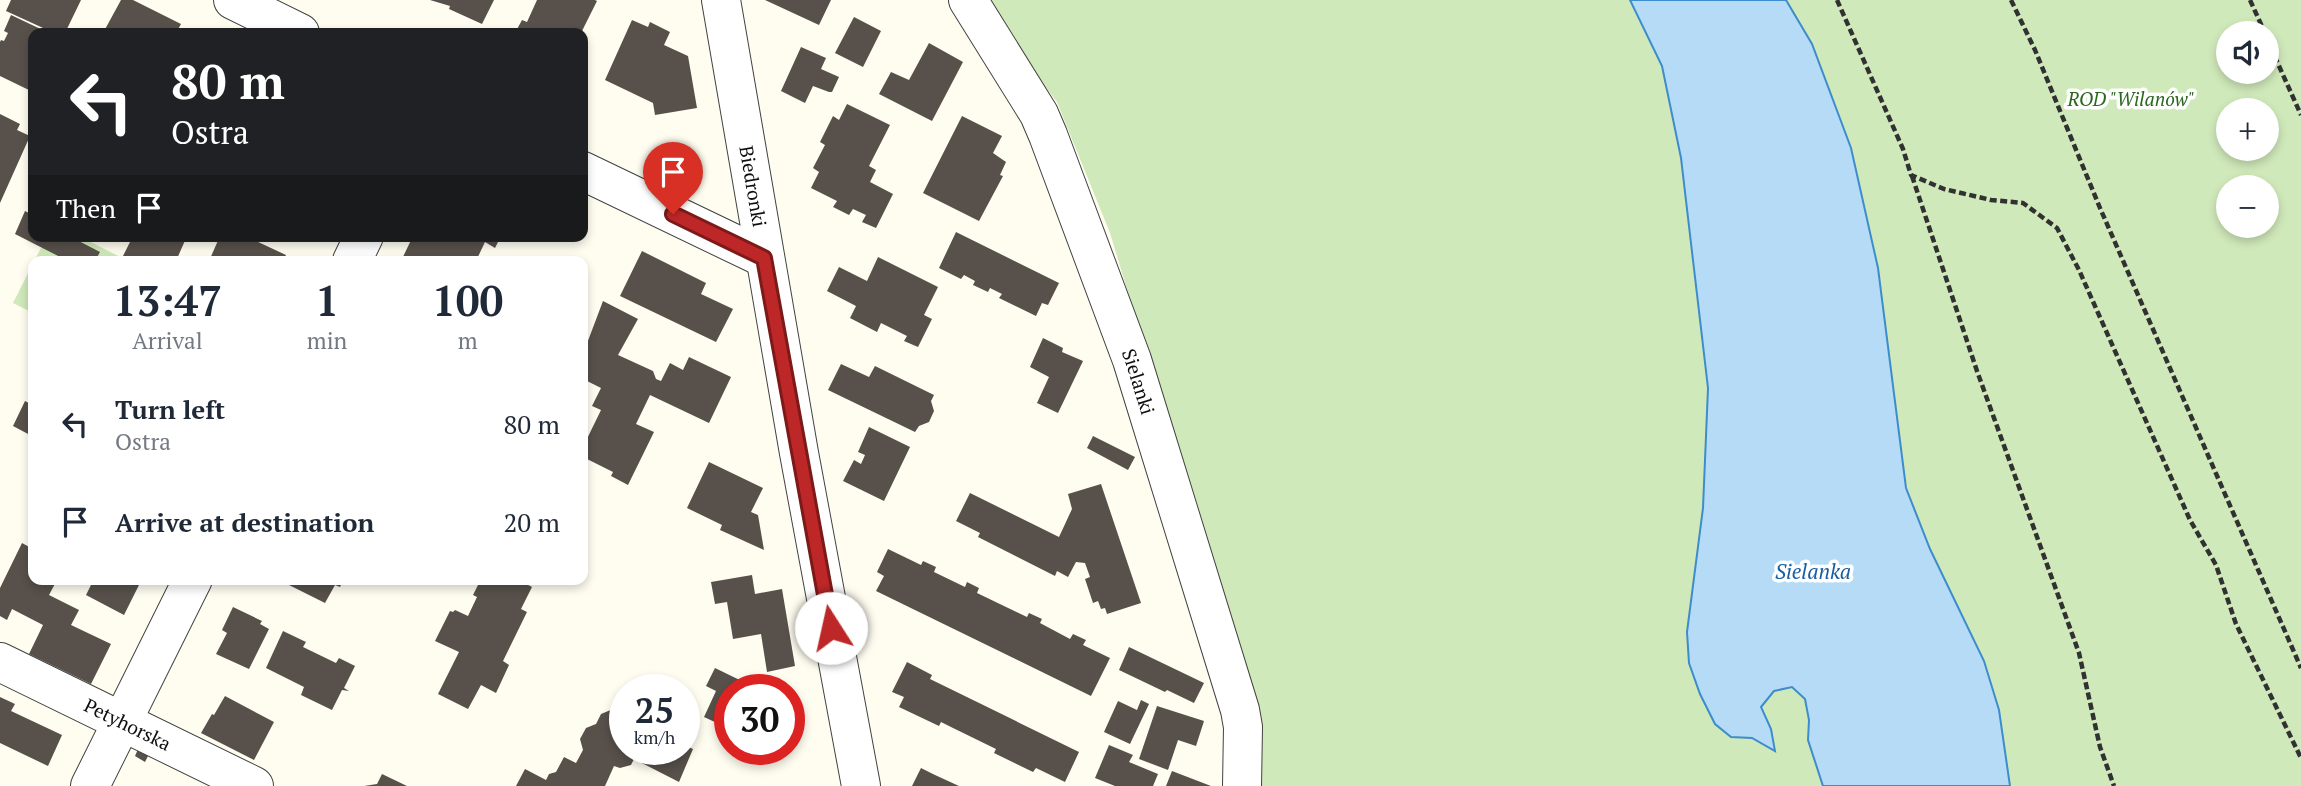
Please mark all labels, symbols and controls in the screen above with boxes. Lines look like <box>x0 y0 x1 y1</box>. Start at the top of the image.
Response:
map controls <box>2216 21 2279 238</box>
button: sound <box>2216 21 2279 84</box>
text: 80 m <box>171 48 285 113</box>
icon: left <box>56 56 147 147</box>
park label: ROD "Wilanów" <box>2067 86 2194 111</box>
button: + <box>2216 98 2279 161</box>
text: Ostra <box>171 111 249 153</box>
pin <box>643 142 703 214</box>
street label: Biedronki <box>734 144 773 229</box>
icon: arrive <box>654 153 692 191</box>
button: − <box>2216 175 2279 238</box>
icon: arrive <box>130 189 168 227</box>
text: Then <box>56 191 116 225</box>
text: 13:47 <box>113 272 222 328</box>
text: 1 <box>315 272 339 328</box>
text: 100 <box>432 272 503 328</box>
text: Arrival <box>132 325 203 356</box>
text: min <box>307 325 347 356</box>
text: m <box>458 325 478 356</box>
street label: Sielanki <box>1117 345 1161 418</box>
text: Turn left <box>115 392 225 426</box>
icon: left <box>56 405 94 443</box>
text: 80 m <box>504 407 560 441</box>
text: Ostra <box>115 426 171 457</box>
icon: arrive <box>56 503 94 541</box>
text: Arrive at destination <box>115 505 374 539</box>
text: 20 m <box>504 505 560 539</box>
water label: Sielanka <box>1775 557 1851 585</box>
position arrow <box>794 591 868 665</box>
speed limit sign: 30 <box>714 674 805 765</box>
text: 25 <box>635 687 674 733</box>
street label: Petyhorska <box>80 692 176 756</box>
text: km/h <box>634 725 675 749</box>

